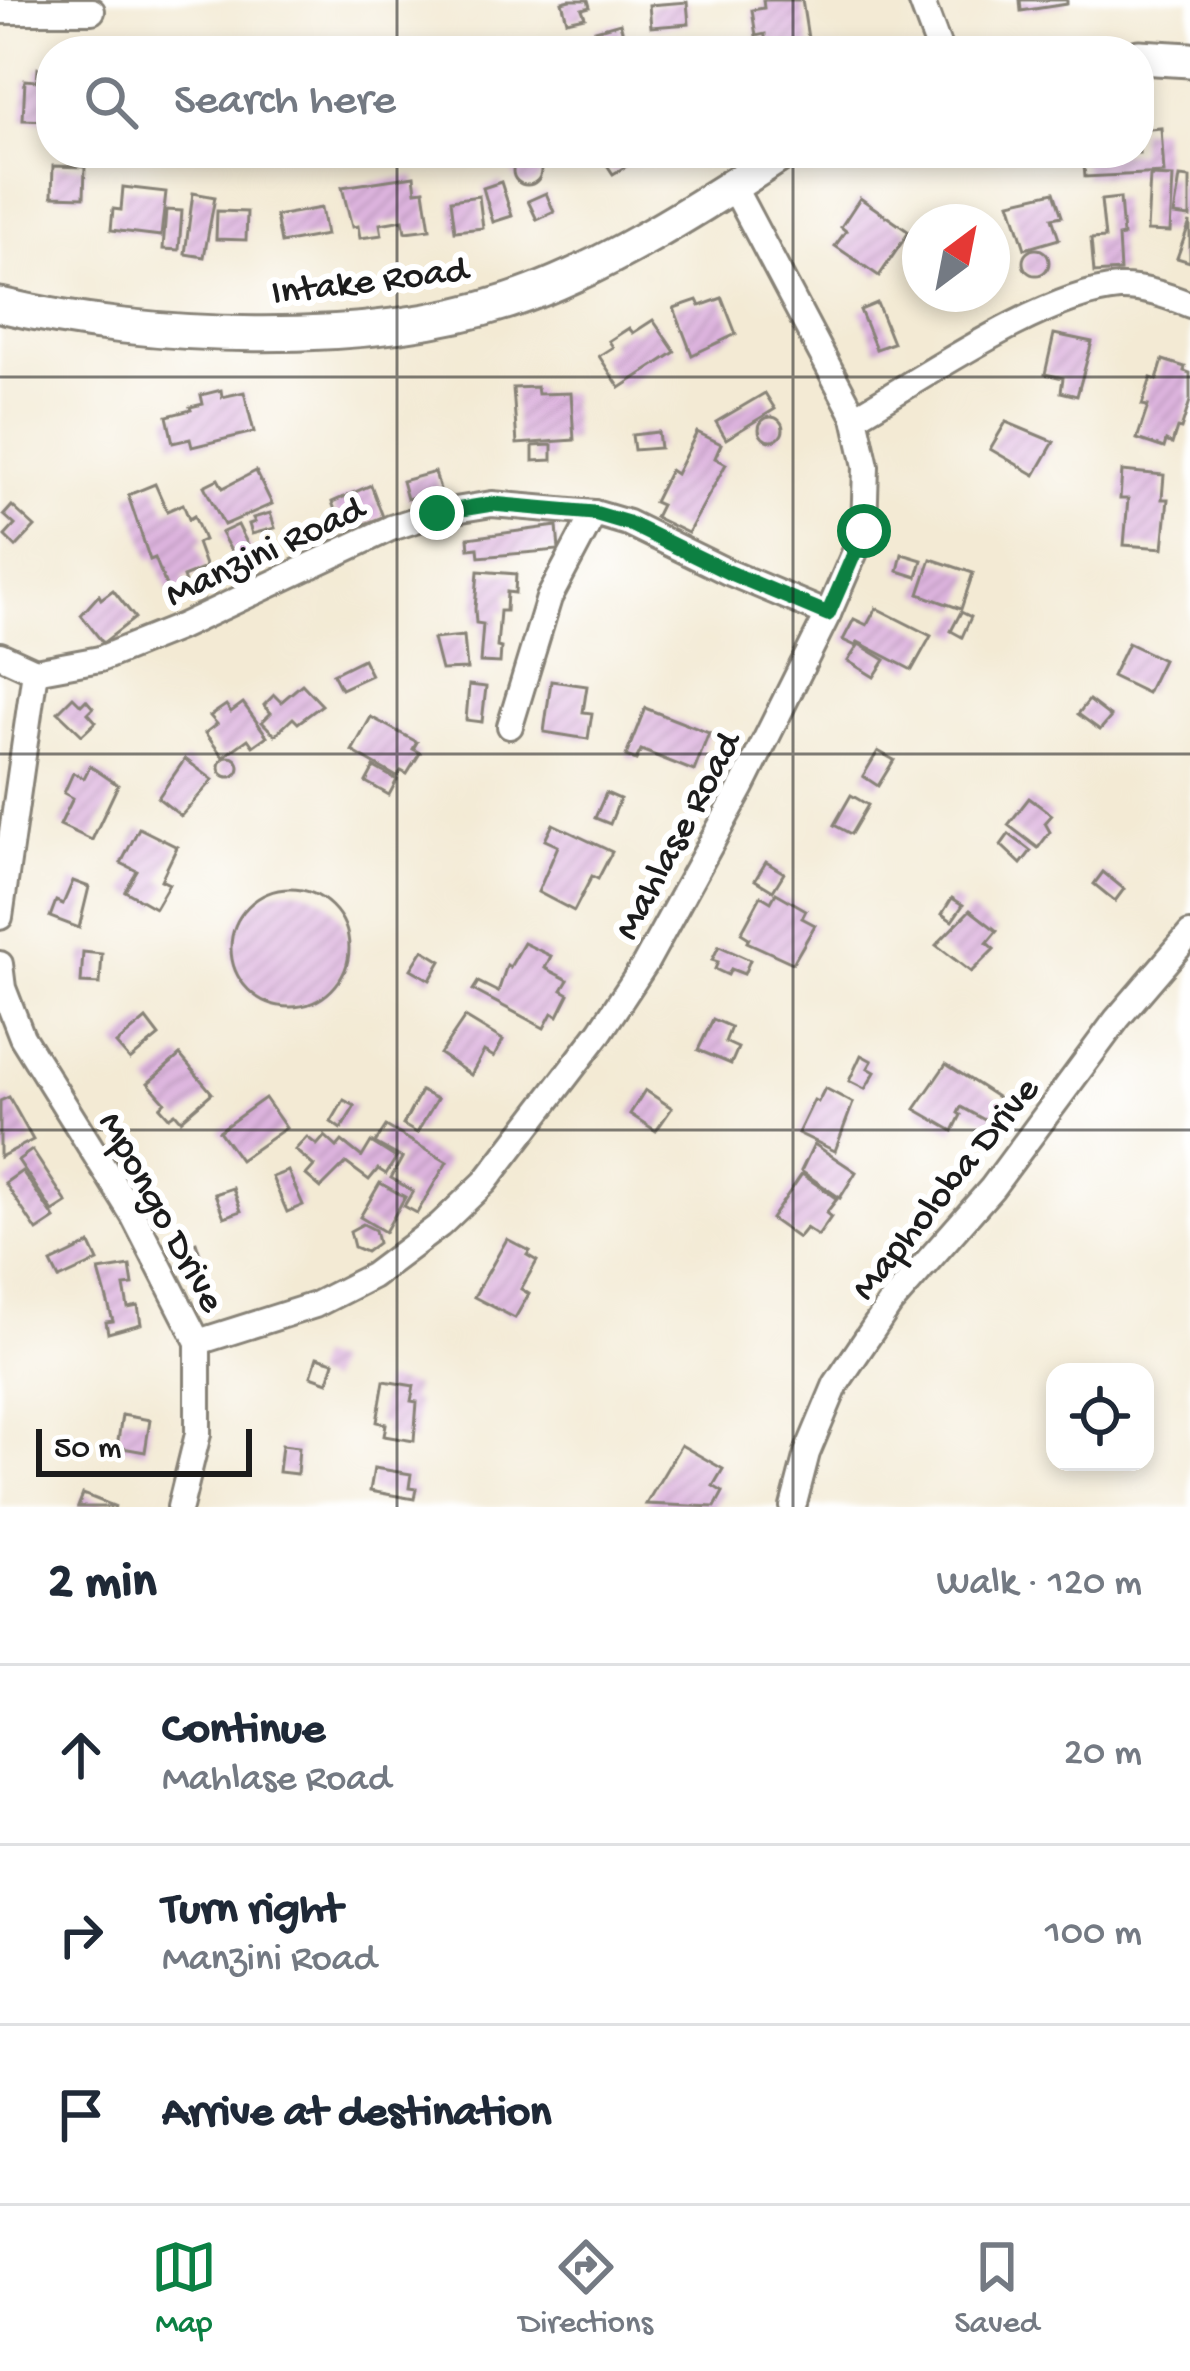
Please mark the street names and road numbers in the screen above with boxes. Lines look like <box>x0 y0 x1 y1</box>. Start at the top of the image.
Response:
street label: Intake Road <box>269 249 474 319</box>
street label: Manzini Road <box>159 487 376 620</box>
street label: Mahlase Road <box>606 723 756 949</box>
street label: Mapholoba Drive <box>843 1069 1052 1312</box>
street label: Mpongo Drive <box>85 1105 233 1322</box>

